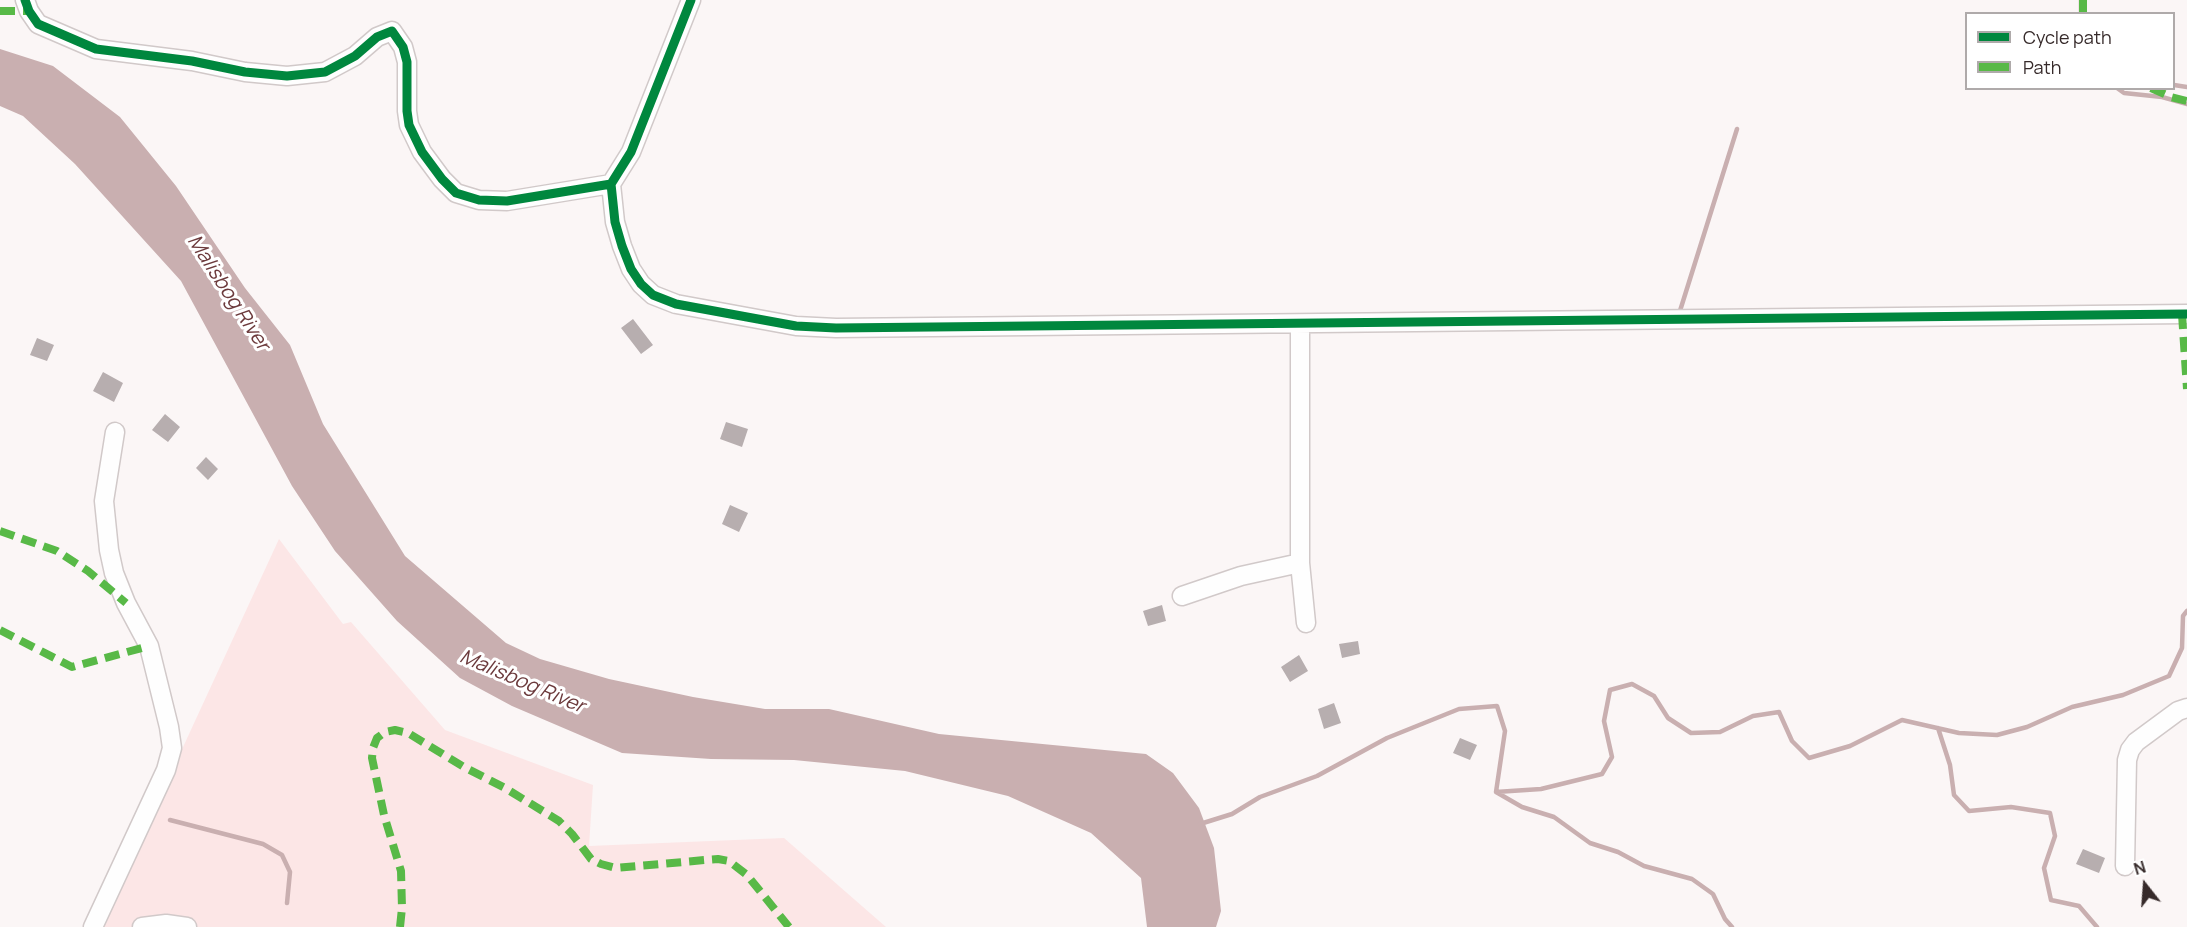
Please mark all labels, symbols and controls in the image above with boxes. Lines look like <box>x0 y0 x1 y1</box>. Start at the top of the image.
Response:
legend <box>1965 12 2175 90</box>
text: Cycle path <box>2023 25 2112 49</box>
text: Path <box>2023 55 2061 79</box>
water label: Malisbog River <box>182 231 274 355</box>
water label: Malisbog River <box>456 645 588 719</box>
north arrow <box>2115 855 2175 915</box>
text: N <box>2131 856 2148 880</box>

